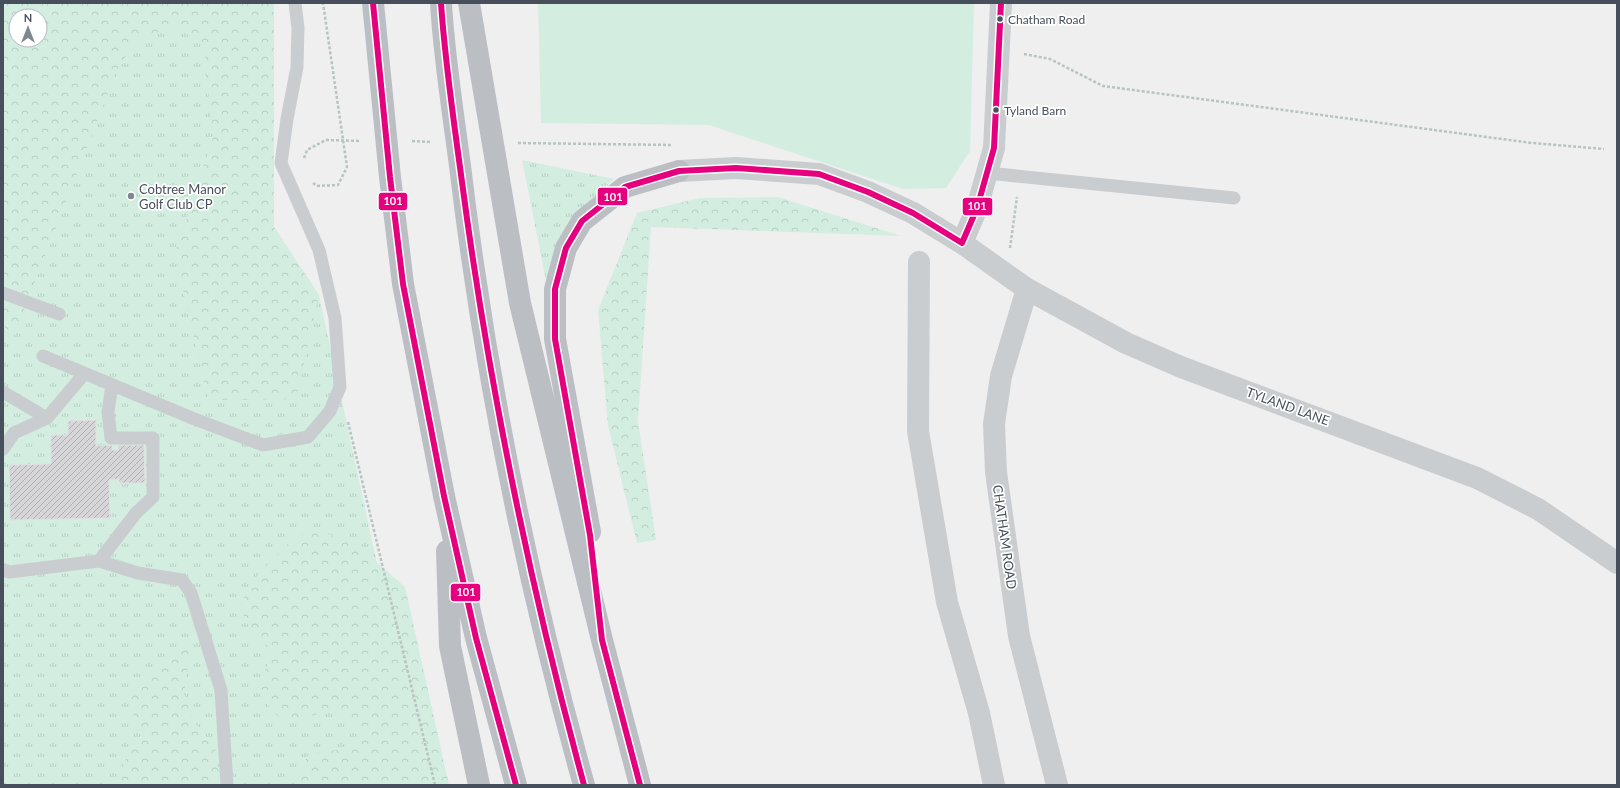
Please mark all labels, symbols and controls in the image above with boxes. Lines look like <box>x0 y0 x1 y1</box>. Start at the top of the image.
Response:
north arrow <box>8 8 48 48</box>
text: N <box>24 11 32 24</box>
place label: Chatham Road <box>1008 12 1085 27</box>
marker: Chatham Road <box>995 14 1005 24</box>
place label: Tyland Barn <box>1004 103 1066 118</box>
marker: Tyland Barn <box>991 105 1001 115</box>
place label: Cobtree Manor Golf Club CP <box>139 181 226 212</box>
line badge: 101 <box>597 187 628 206</box>
text: 101 <box>603 190 623 203</box>
marker: Cobtree Manor Golf Club CP <box>126 191 136 201</box>
line badge: 101 <box>378 192 408 211</box>
text: 101 <box>383 194 403 207</box>
line badge: 101 <box>962 197 993 216</box>
text: 101 <box>967 199 987 212</box>
street label: TYLAND LANE <box>1244 384 1332 428</box>
street label: CHATHAM ROAD <box>990 484 1020 590</box>
line badge: 101 <box>450 583 481 602</box>
text: 101 <box>456 585 476 598</box>

